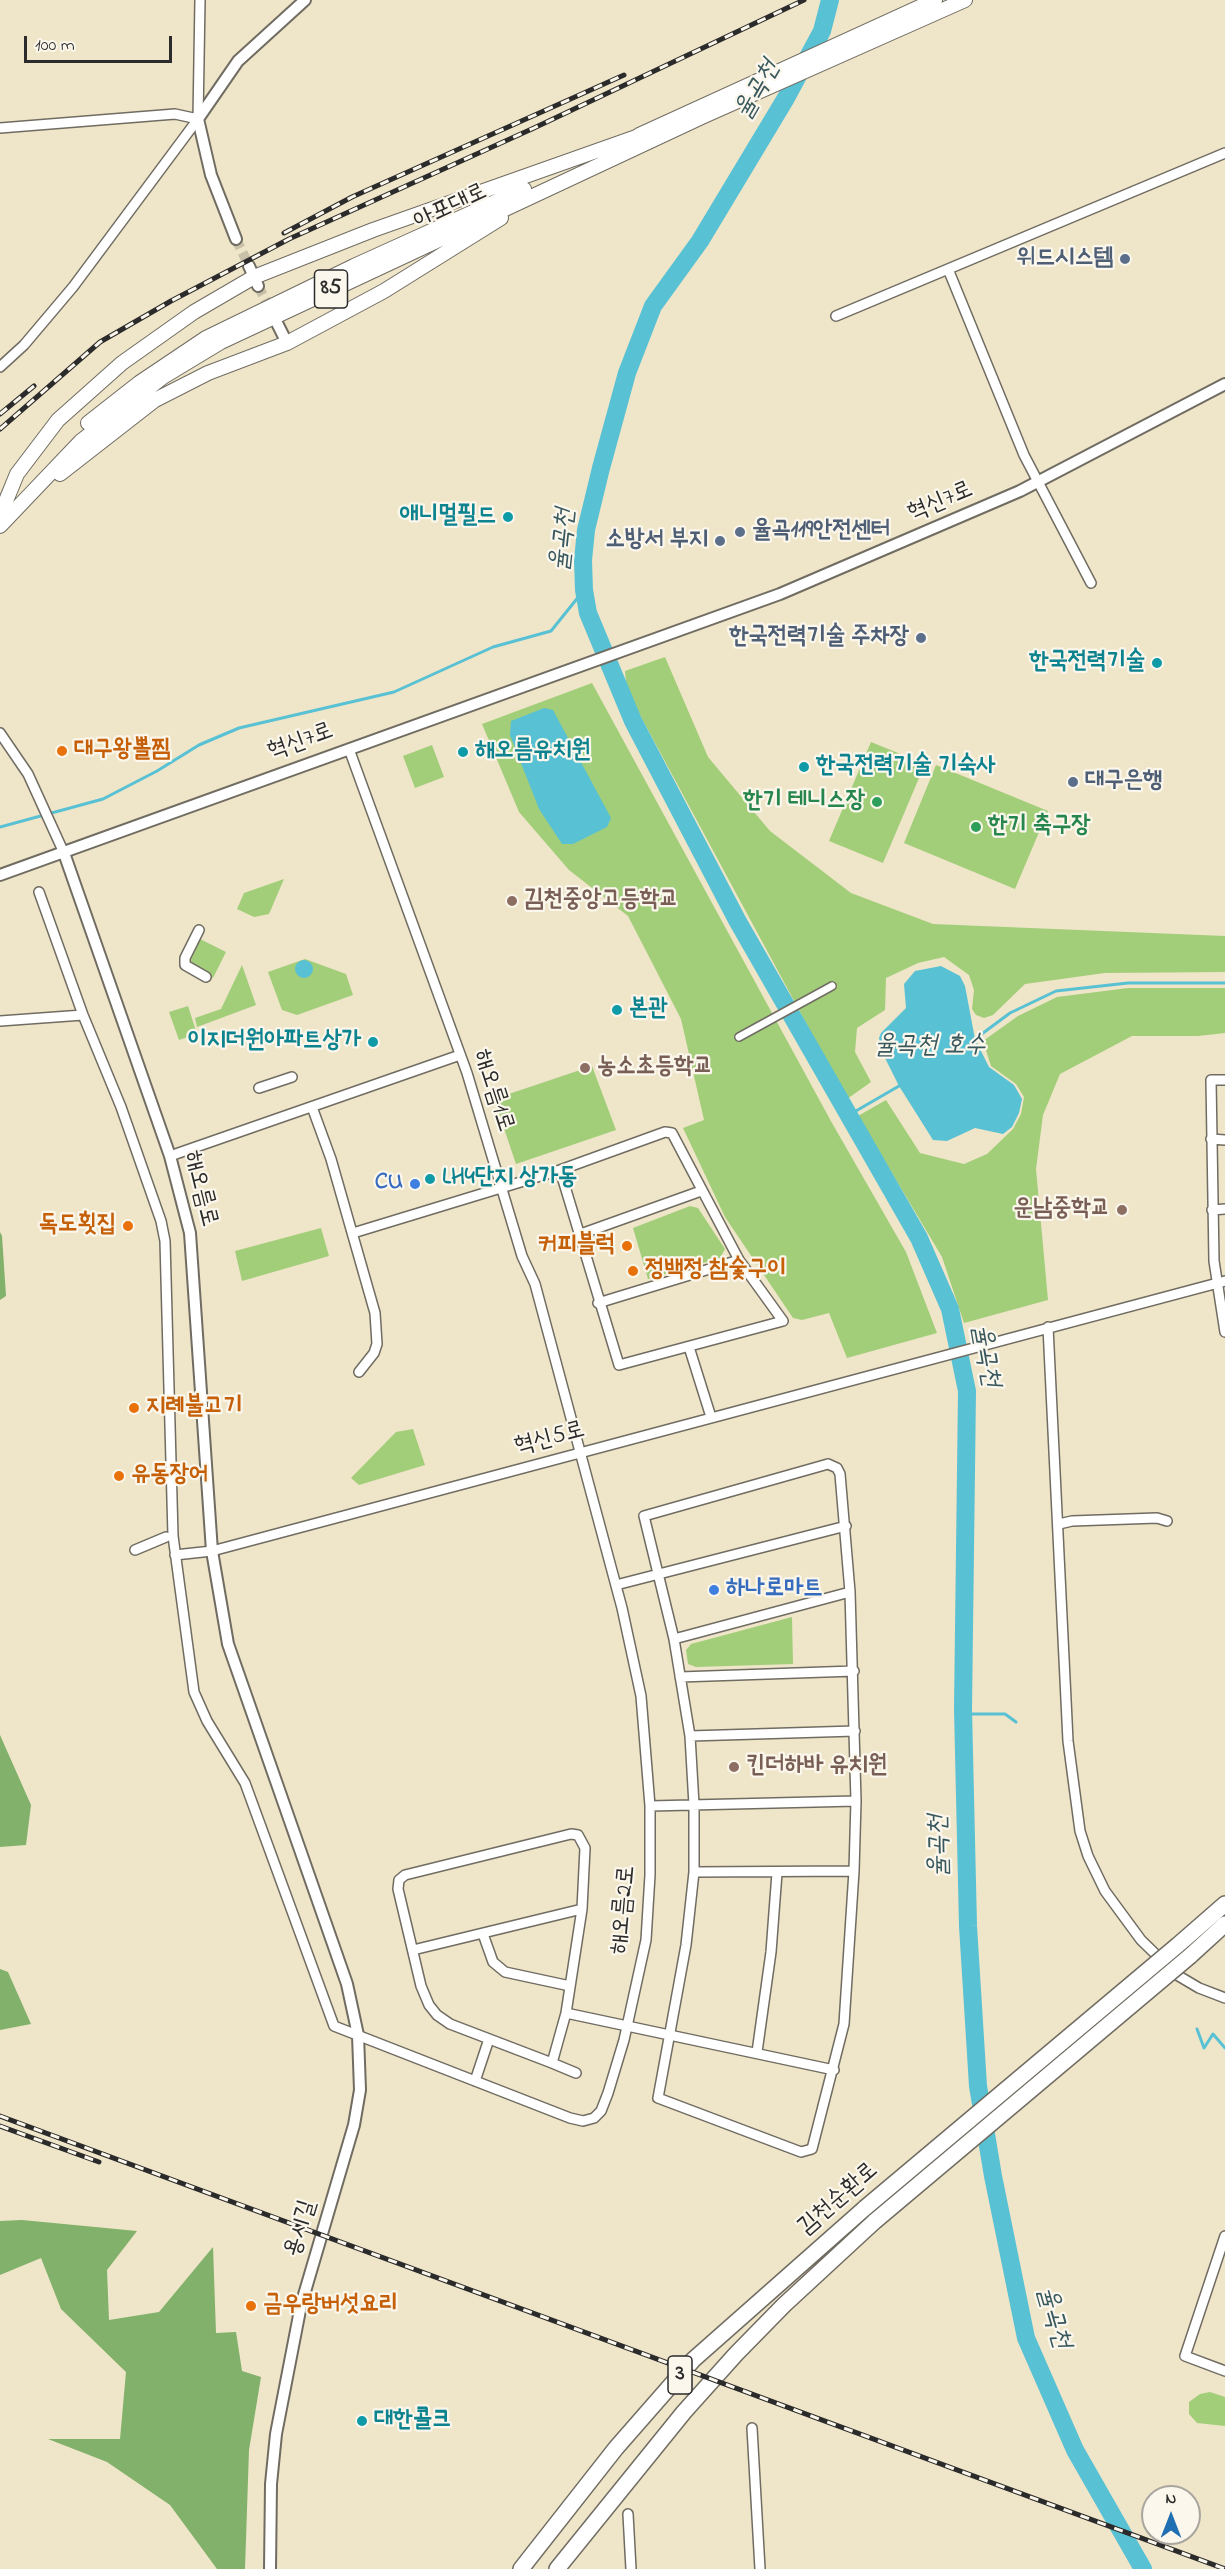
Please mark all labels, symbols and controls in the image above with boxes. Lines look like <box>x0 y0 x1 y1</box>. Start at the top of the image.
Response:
scale bar <box>27 24 176 62</box>
text: 100 m <box>35 33 75 59</box>
water label: 율곡천 <box>730 56 788 126</box>
street label: 아포대로 <box>410 179 492 237</box>
place label: 위드시스템 <box>1016 245 1113 273</box>
marker: 위드시스템 <box>1118 252 1132 266</box>
road number: 85 <box>314 270 348 308</box>
street label: 혁신7로 <box>904 476 978 530</box>
place label: 애니멀필드 <box>399 503 496 531</box>
water label: 율곡천 <box>546 507 584 573</box>
marker: 애니멀필드 <box>501 510 515 524</box>
place label: 율곡119안전센터 <box>752 518 890 546</box>
marker: 율곡119안전센터 <box>733 525 747 539</box>
place label: 소방서 부지 <box>605 527 708 555</box>
marker: 소방서 부지 <box>713 534 727 548</box>
place label: 한국전력기술 주차장 <box>729 624 909 652</box>
marker: 한국전력기술 주차장 <box>914 631 928 645</box>
place label: 한국전력기술 <box>1029 649 1145 677</box>
marker: 한국전력기술 <box>1150 656 1164 670</box>
street label: 혁신7로 <box>264 718 338 768</box>
place label: 대구왕뽈찜 <box>74 737 171 765</box>
place label: 해오름유치원 <box>475 738 591 766</box>
marker: 대구왕뽈찜 <box>55 744 69 758</box>
marker: 해오름유치원 <box>456 745 470 759</box>
place label: 한국전력기술 기숙사 <box>816 753 996 781</box>
marker: 한국전력기술 기숙사 <box>797 760 811 774</box>
place label: 대구은행 <box>1085 768 1162 796</box>
marker: 대구은행 <box>1066 775 1080 789</box>
place label: 한기 테니스장 <box>743 788 865 816</box>
marker: 한기 테니스장 <box>870 795 884 809</box>
place label: 한기 축구장 <box>988 813 1091 841</box>
marker: 한기 축구장 <box>969 820 983 834</box>
place label: 김천중앙고등학교 <box>524 887 678 915</box>
marker: 김천중앙고등학교 <box>505 894 519 908</box>
place label: 본관 <box>629 996 668 1024</box>
marker: 본관 <box>610 1003 624 1017</box>
place label: 이지더원아파트상가 <box>187 1028 361 1056</box>
water label: 율곡천 호수 <box>874 1032 986 1064</box>
marker: 이지더원아파트상가 <box>366 1035 380 1049</box>
street label: 해오름1로 <box>465 1046 519 1136</box>
place label: 농소초등학교 <box>597 1054 713 1082</box>
marker: 농소초등학교 <box>578 1061 592 1075</box>
street label: 해오름로 <box>176 1148 222 1230</box>
place label: LH4단지 상가동 <box>442 1165 577 1193</box>
place label: CU <box>375 1170 403 1198</box>
marker: LH4단지 상가동 <box>423 1172 437 1186</box>
marker: CU <box>408 1177 422 1191</box>
place label: 운남중학교 <box>1013 1196 1110 1224</box>
marker: 운남중학교 <box>1115 1203 1129 1217</box>
place label: 독도횟집 <box>39 1212 116 1240</box>
marker: 독도횟집 <box>121 1219 135 1233</box>
place label: 커피블럭 <box>538 1232 615 1260</box>
marker: 커피블럭 <box>620 1239 634 1253</box>
place label: 정백정 참숯구이 <box>645 1257 786 1285</box>
marker: 정백정 참숯구이 <box>626 1264 640 1278</box>
water label: 율곡천 <box>963 1322 1005 1390</box>
place label: 지례불고기 <box>146 1394 243 1422</box>
marker: 지례불고기 <box>127 1401 141 1415</box>
street label: 혁신5로 <box>512 1417 588 1463</box>
place label: 유동장어 <box>131 1462 208 1490</box>
marker: 유동장어 <box>112 1469 126 1483</box>
place label: 하나로마트 <box>726 1576 823 1604</box>
marker: 하나로마트 <box>707 1583 721 1597</box>
place label: 킨더하바 유치원 <box>746 1753 887 1781</box>
marker: 킨더하바 유치원 <box>727 1760 741 1774</box>
water label: 율곡천 <box>925 1814 957 1878</box>
street label: 해오름2로 <box>607 1864 643 1956</box>
street label: 김천순환로 <box>793 2157 885 2243</box>
street label: 용시길 <box>280 2197 324 2261</box>
water label: 율곡천 <box>1028 2284 1076 2352</box>
place label: 금우랑버섯요리 <box>263 2292 398 2320</box>
marker: 금우랑버섯요리 <box>244 2299 258 2313</box>
road number: 3 <box>668 2356 692 2394</box>
place label: 대한콜크 <box>374 2407 451 2435</box>
marker: 대한콜크 <box>355 2414 369 2428</box>
north arrow <box>1141 2485 1201 2545</box>
text: N <box>1166 2487 1176 2511</box>

